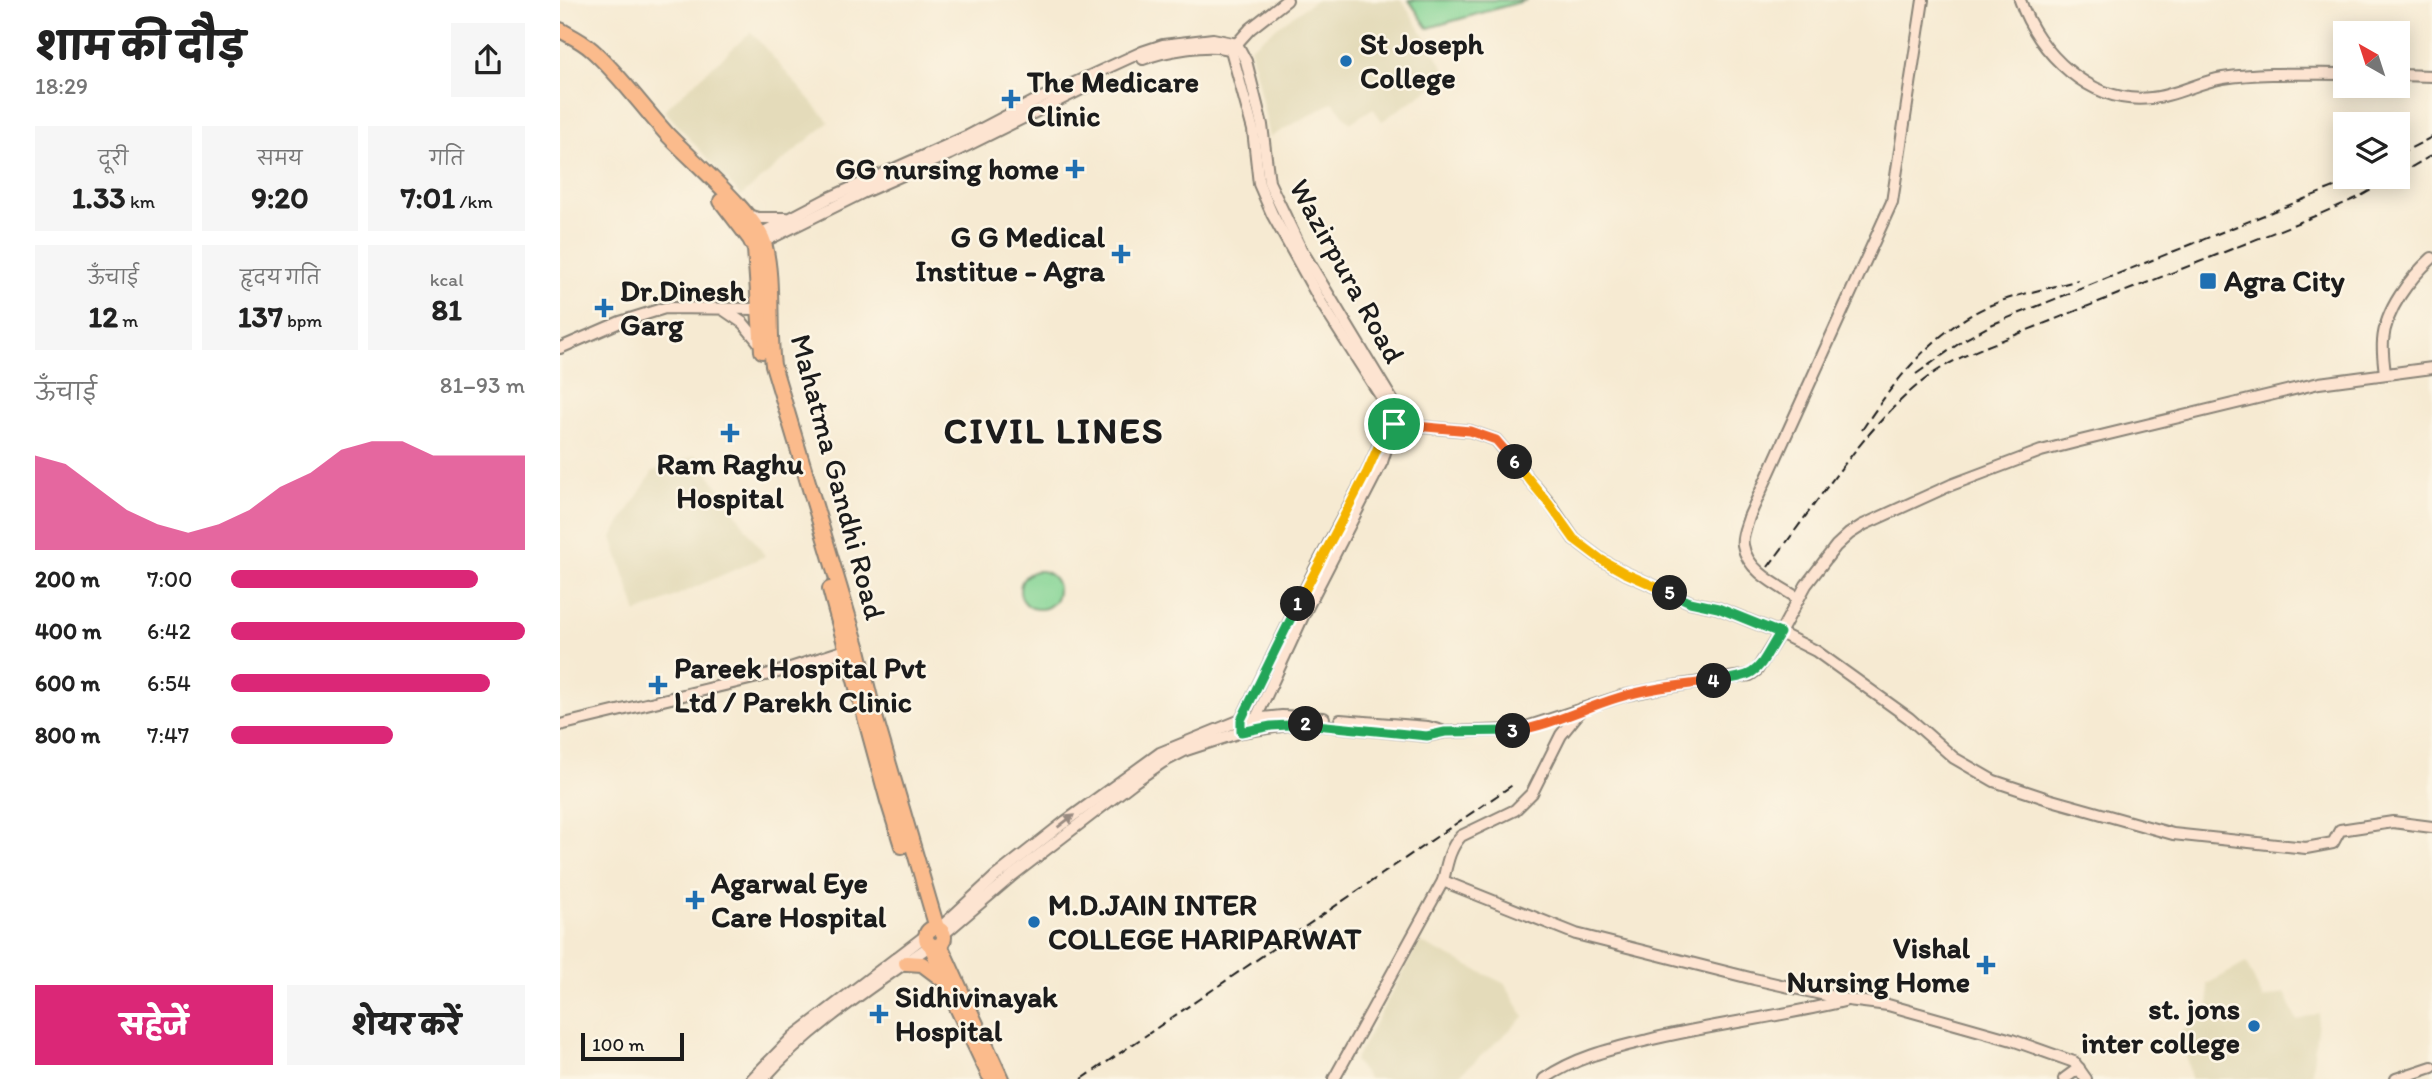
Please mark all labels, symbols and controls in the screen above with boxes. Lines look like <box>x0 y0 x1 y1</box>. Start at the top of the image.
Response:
north arrow <box>2333 21 2410 98</box>
map controls <box>2333 21 2410 189</box>
text: शाम की दौड़ <box>35 23 245 69</box>
button: share <box>451 23 525 97</box>
place label: St Joseph College <box>1360 25 1485 96</box>
marker: St Joseph College <box>1338 53 1354 69</box>
place label: The Medicare Clinic <box>1026 63 1199 134</box>
text: 18:29 <box>35 72 88 100</box>
marker: The Medicare Clinic <box>1001 89 1021 109</box>
button: layers <box>2333 112 2410 189</box>
text: दूरी <box>98 147 128 170</box>
text: समय <box>257 147 303 170</box>
text: गति <box>429 147 464 170</box>
place label: GG nursing home <box>835 150 1059 187</box>
marker: GG nursing home <box>1065 159 1085 179</box>
street label: Wazirpura Road <box>1282 172 1413 369</box>
text: 1.33 <box>72 179 126 216</box>
text: 9:20 <box>251 179 309 216</box>
text: 7:01 <box>401 179 455 216</box>
text: km <box>126 190 155 213</box>
text: /km <box>455 190 493 213</box>
place label: G G Medical Institue - Agra <box>915 218 1106 289</box>
marker: G G Medical Institue - Agra <box>1111 244 1131 264</box>
place label: Agra City <box>2223 262 2346 299</box>
text: ऊँचाई <box>88 266 139 289</box>
text: हृदय गति <box>240 266 320 289</box>
text: kcal <box>430 268 464 291</box>
marker: Agra City <box>2198 271 2218 291</box>
place label: Dr.Dinesh Garg <box>620 272 747 343</box>
text: 81 <box>431 291 462 328</box>
text: 12 <box>88 298 118 335</box>
text: 137 <box>238 298 283 335</box>
marker: Dr.Dinesh Garg <box>594 298 614 318</box>
text: m <box>118 309 138 332</box>
text: bpm <box>283 309 322 332</box>
street label: Mahatma Gandhi Road <box>783 330 895 624</box>
text: 81–93 m <box>440 371 525 399</box>
text: ऊँचाई <box>35 378 97 406</box>
pin <box>1364 394 1424 454</box>
icon: arrive <box>1375 405 1413 443</box>
district label: CIVIL LINES <box>944 408 1164 452</box>
marker: Ram Raghu Hospital <box>720 423 740 443</box>
pin: 6 <box>1497 444 1532 480</box>
place label: Ram Raghu Hospital <box>657 445 804 516</box>
text: 6 <box>1509 450 1520 473</box>
text: 200 m <box>35 565 100 593</box>
text: 7:00 <box>147 565 192 593</box>
pin: 5 <box>1652 576 1688 610</box>
text: 5 <box>1665 581 1674 604</box>
pin: 1 <box>1280 586 1316 622</box>
text: 1 <box>1293 592 1302 615</box>
text: 400 m <box>35 617 102 645</box>
text: 6:42 <box>147 617 191 645</box>
place label: Pareek Hospital Pvt Ltd / Parekh Clinic <box>674 649 927 720</box>
pin: 4 <box>1696 664 1732 698</box>
text: 600 m <box>35 669 100 697</box>
text: 6:54 <box>147 669 191 697</box>
text: 4 <box>1708 669 1719 692</box>
marker: Pareek Hospital Pvt Ltd / Parekh Clinic <box>648 675 668 695</box>
pin: 2 <box>1288 706 1324 742</box>
text: 2 <box>1301 712 1311 735</box>
pin: 3 <box>1496 714 1530 748</box>
text: 3 <box>1507 719 1518 742</box>
text: 800 m <box>35 721 100 749</box>
text: 7:47 <box>147 721 189 749</box>
one-way arrow <box>1057 815 1075 829</box>
place label: Agarwal Eye Care Hospital <box>710 864 887 935</box>
place label: M.D.JAIN INTER COLLEGE HARIPARWAT <box>1048 886 1362 957</box>
marker: Agarwal Eye Care Hospital <box>685 890 705 910</box>
marker: M.D.JAIN INTER COLLEGE HARIPARWAT <box>1026 914 1042 930</box>
place label: Vishal Nursing Home <box>1787 929 1971 1000</box>
marker: Vishal Nursing Home <box>1976 955 1996 975</box>
place label: Sidhivinayak Hospital <box>895 978 1058 1049</box>
button: सहेजें <box>35 985 273 1065</box>
button: शेयर करें <box>287 985 525 1065</box>
place label: st. jons inter college <box>2081 990 2240 1061</box>
marker: Sidhivinayak Hospital <box>869 1004 889 1024</box>
marker: st. jons inter college <box>2246 1018 2262 1034</box>
scale bar <box>581 1030 684 1062</box>
text: 100 m <box>592 1033 644 1056</box>

